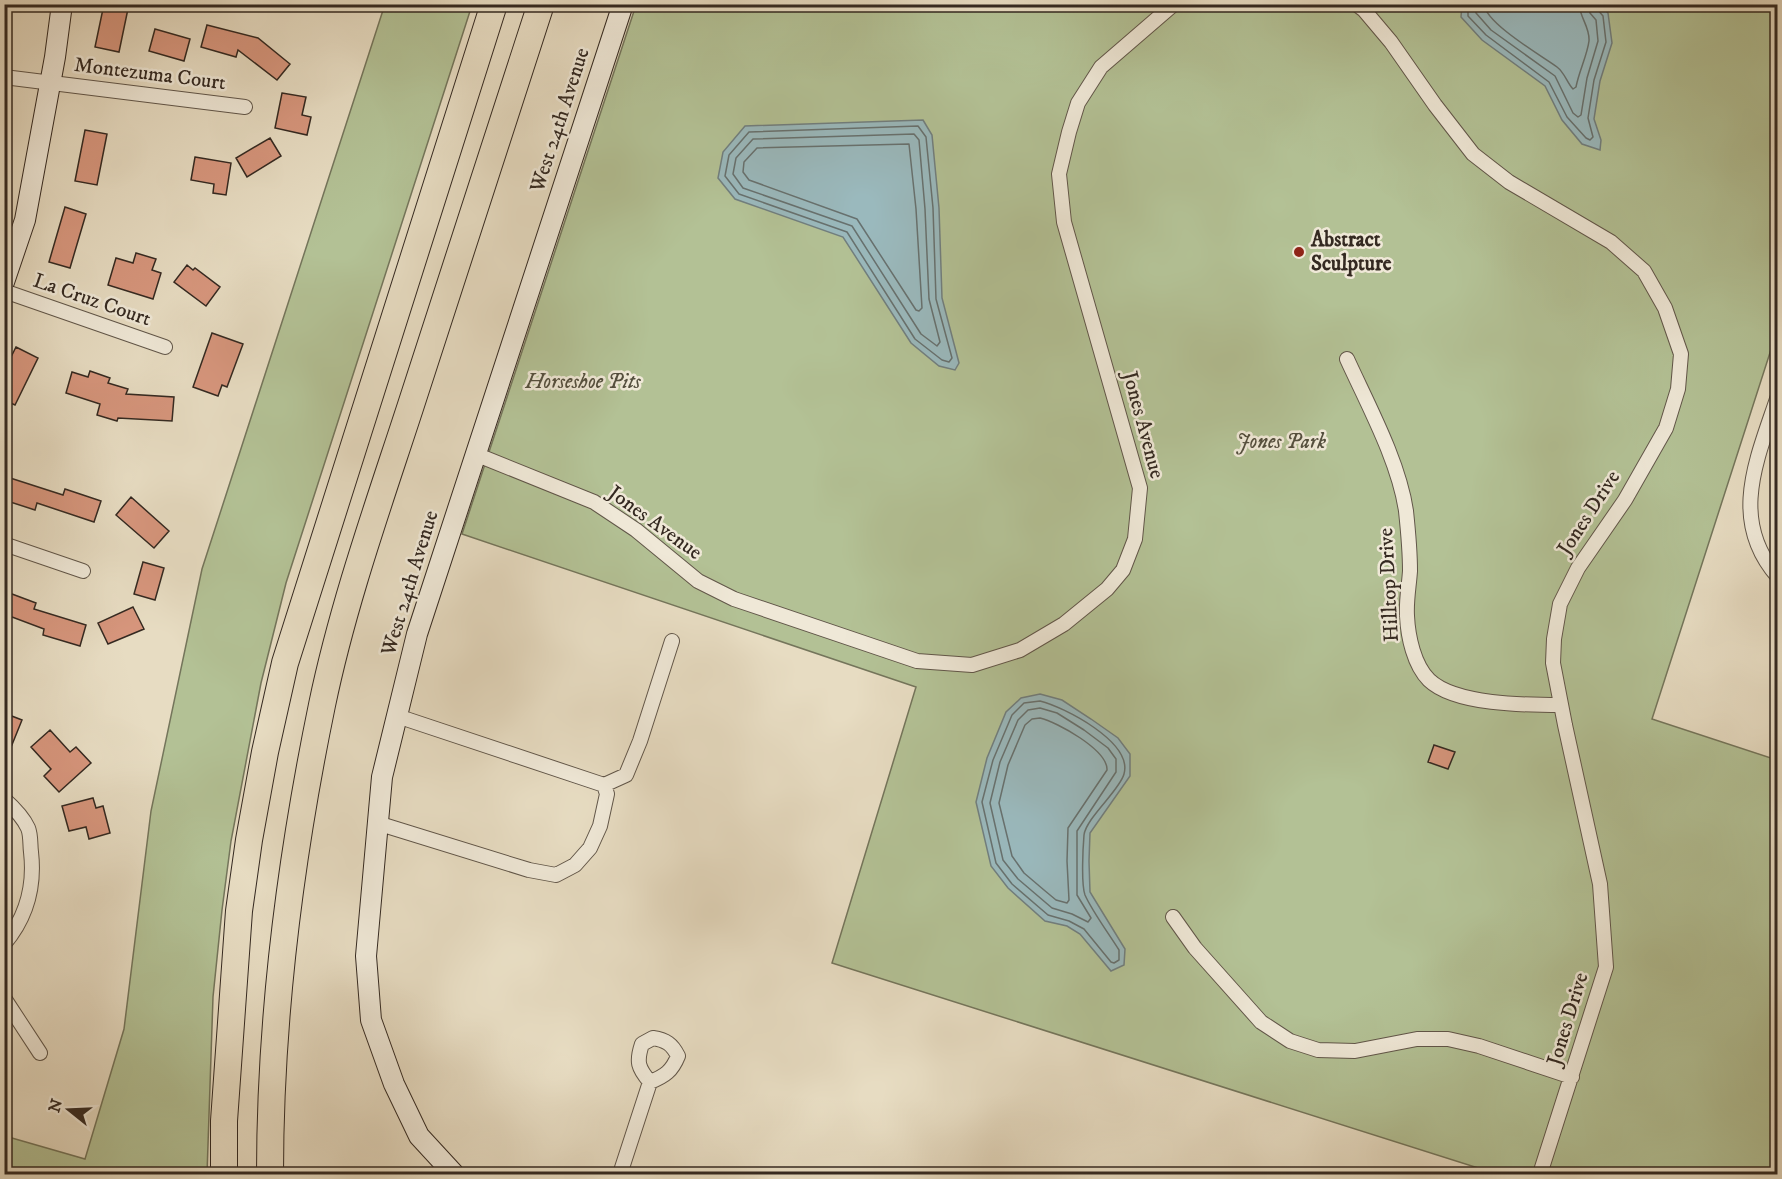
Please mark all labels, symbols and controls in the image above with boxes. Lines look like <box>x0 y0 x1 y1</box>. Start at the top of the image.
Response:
street label: West 24th Avenue <box>524 44 596 196</box>
street label: Montezuma Court <box>73 52 228 96</box>
place label: Abstract Sculpture <box>1310 227 1392 277</box>
marker: Abstract Sculpture <box>1292 245 1306 259</box>
street label: La Cruz Court <box>30 268 155 332</box>
street label: Jones Avenue <box>1116 367 1170 482</box>
park label: Horseshoe Pits <box>524 369 641 395</box>
park label: Jones Park <box>1236 429 1326 455</box>
street label: Jones Drive <box>1551 465 1626 562</box>
street label: Jones Avenue <box>601 479 707 566</box>
street label: West 24th Avenue <box>375 507 445 660</box>
street label: Hilltop Drive <box>1373 527 1405 643</box>
street label: Jones Drive <box>1541 969 1595 1071</box>
north arrow <box>39 1080 99 1140</box>
text: N <box>44 1096 67 1115</box>

